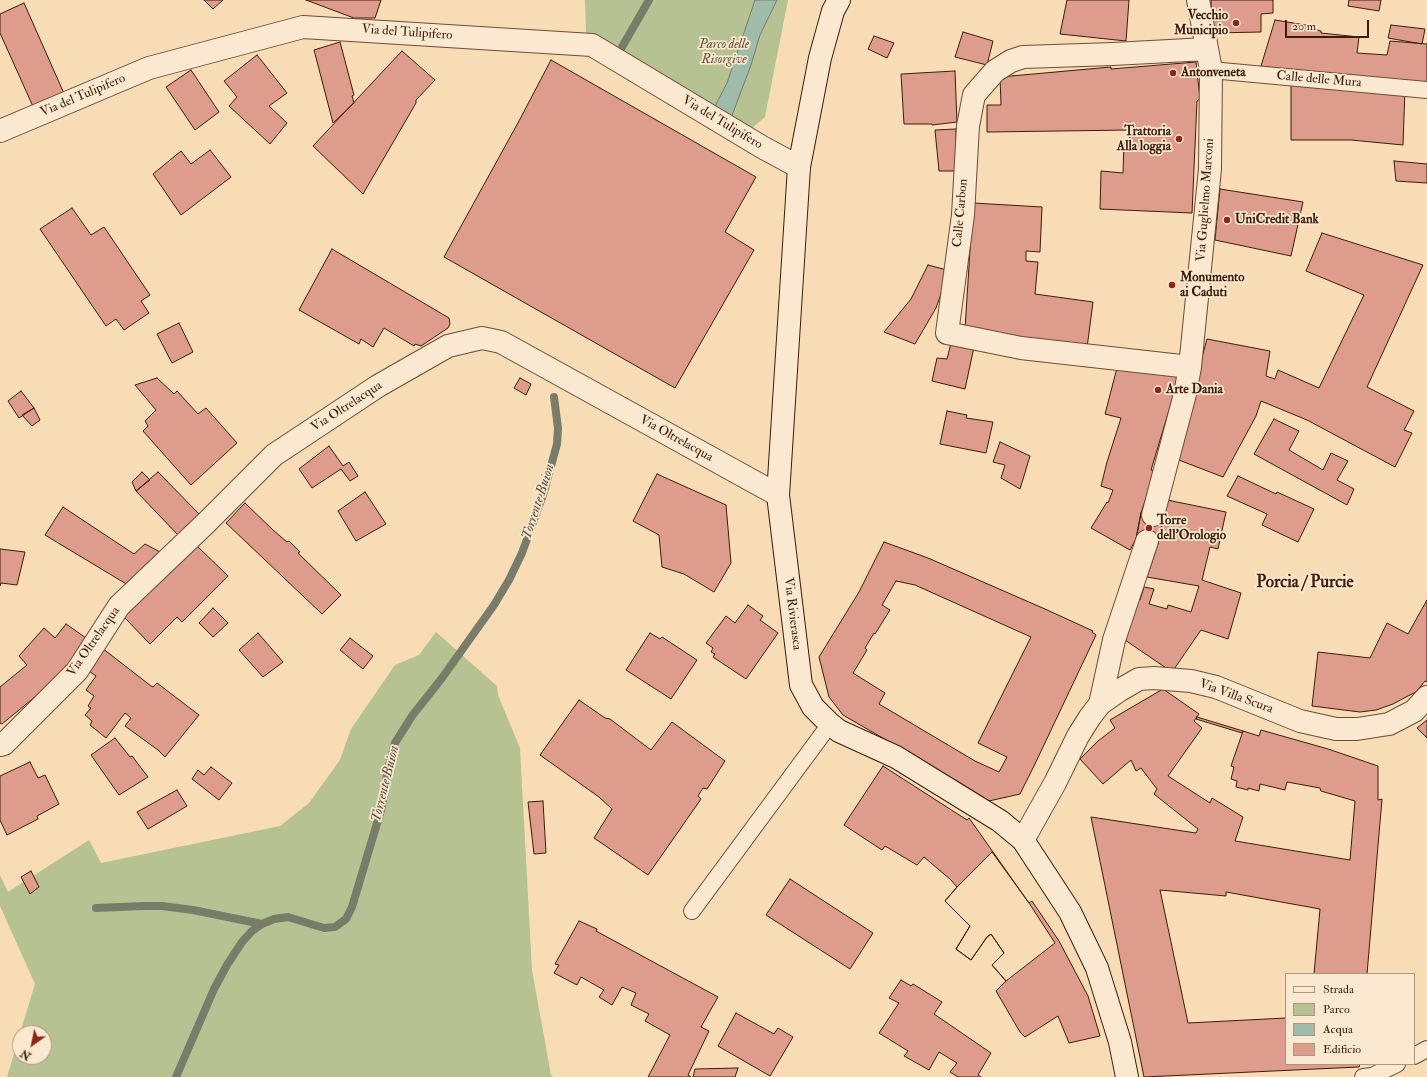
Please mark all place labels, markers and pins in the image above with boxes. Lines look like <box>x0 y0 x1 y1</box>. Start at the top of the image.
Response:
place label: Vecchio Municipio <box>1174 8 1228 39</box>
marker: Vecchio Municipio <box>1231 18 1241 28</box>
place label: Antonveneta <box>1181 65 1245 81</box>
marker: Antonveneta <box>1168 68 1178 78</box>
place label: Trattoria Alla loggia <box>1117 124 1171 155</box>
marker: Trattoria Alla loggia <box>1174 134 1184 144</box>
place label: UniCredit Bank <box>1235 212 1319 228</box>
marker: UniCredit Bank <box>1222 215 1232 225</box>
place label: Monumento ai Caduti <box>1180 270 1244 301</box>
marker: Monumento ai Caduti <box>1167 280 1177 290</box>
place label: Arte Dania <box>1166 382 1223 398</box>
marker: Arte Dania <box>1153 385 1163 395</box>
place label: Torre dell'Orologio <box>1157 513 1226 544</box>
marker: Torre dell'Orologio <box>1144 523 1154 533</box>

